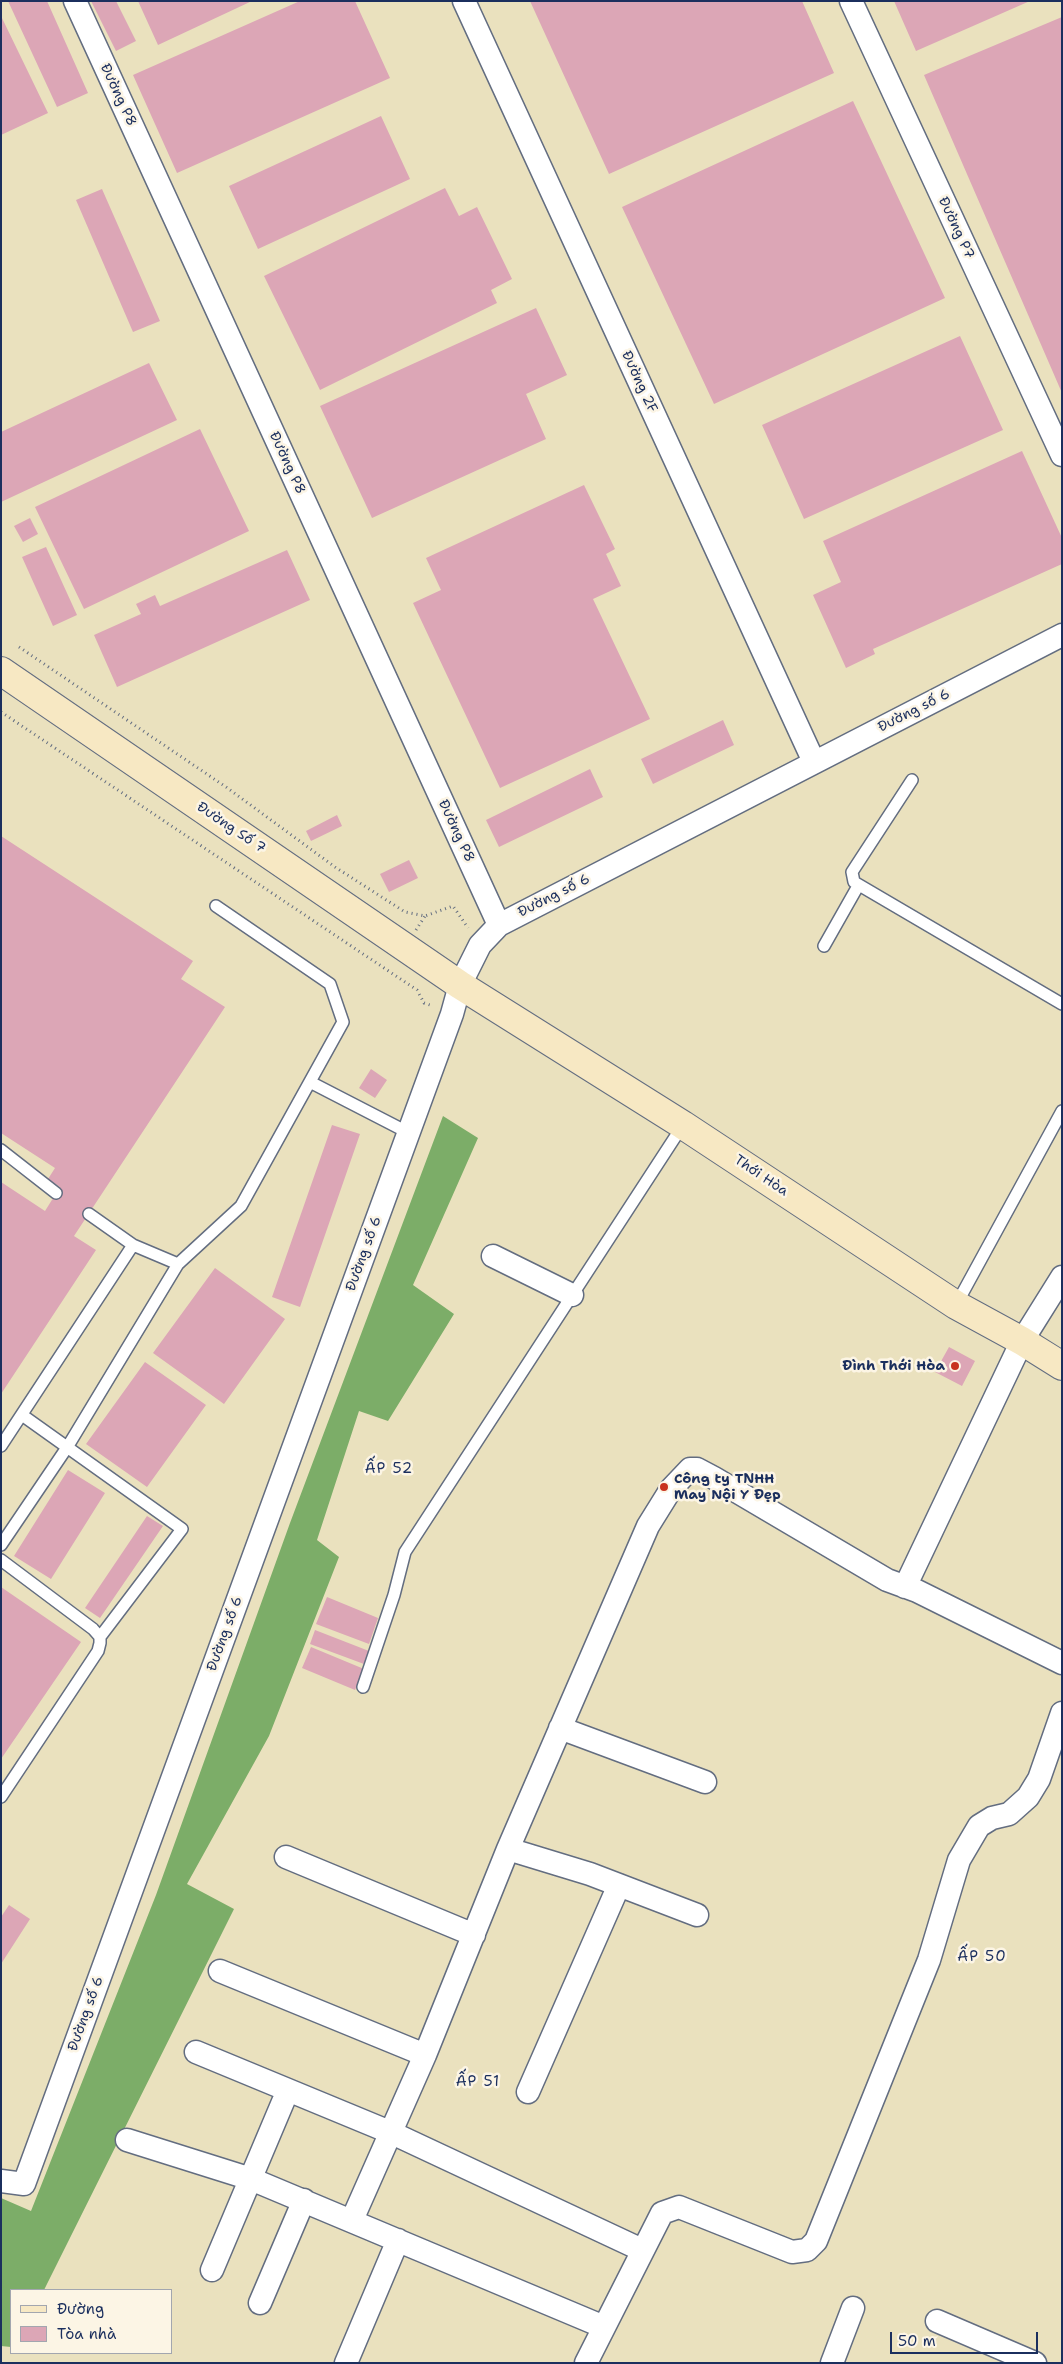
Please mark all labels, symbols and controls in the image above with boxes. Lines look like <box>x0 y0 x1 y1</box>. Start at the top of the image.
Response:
street label: Đường P8 <box>96 61 140 129</box>
street label: Đường P7 <box>934 194 978 262</box>
street label: Đường 2F <box>617 348 661 416</box>
street label: Đường P8 <box>265 429 309 497</box>
street label: Đường số 6 <box>875 686 953 736</box>
street label: Đường P8 <box>434 797 478 865</box>
street label: Đường Số 7 <box>193 799 269 857</box>
street label: Đường số 6 <box>515 871 593 921</box>
street label: Thới Hòa <box>731 1152 791 1200</box>
street label: Đường số 6 <box>343 1214 385 1294</box>
place label: Đình Thới Hòa <box>842 1358 945 1374</box>
marker: Đình Thới Hòa <box>949 1360 961 1372</box>
district label: ẤP 52 <box>364 1460 414 1478</box>
place label: Công ty TNHH May Nội Y Đẹp <box>674 1471 781 1504</box>
marker: Công ty TNHH May Nội Y Đẹp <box>658 1481 670 1493</box>
street label: Đường số 6 <box>204 1594 246 1674</box>
district label: ẤP 50 <box>957 1948 1007 1966</box>
street label: Đường số 6 <box>65 1974 107 2054</box>
district label: ẤP 51 <box>455 2073 501 2091</box>
legend <box>10 2289 172 2354</box>
text: Đường <box>57 2299 104 2319</box>
scale bar <box>893 2322 1040 2354</box>
text: Tòa nhà <box>57 2324 116 2344</box>
text: 50 m <box>898 2331 936 2351</box>

